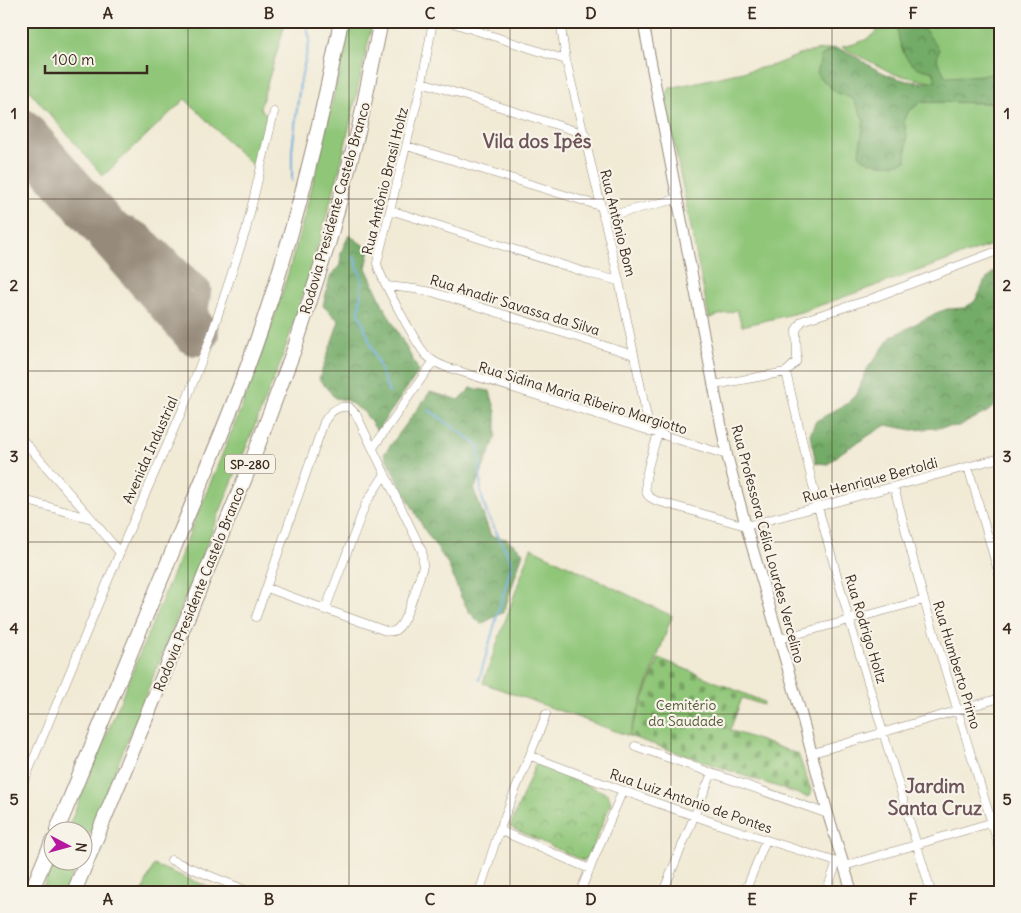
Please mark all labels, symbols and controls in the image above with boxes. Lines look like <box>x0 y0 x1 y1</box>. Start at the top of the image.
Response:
text: A <box>103 3 113 23</box>
text: B <box>264 3 275 23</box>
text: C <box>425 3 436 23</box>
text: D <box>585 3 597 23</box>
text: E <box>747 3 757 23</box>
text: F <box>908 3 918 23</box>
scale bar <box>45 42 148 74</box>
text: 100 m <box>52 50 94 69</box>
street label: Rodovia Presidente Castelo Branco <box>296 100 374 316</box>
text: 1 <box>11 103 17 123</box>
text: 1 <box>1004 103 1010 123</box>
street label: Rua Antônio Brasil Holtz <box>358 105 412 257</box>
district label: Vila dos Ipês <box>483 129 592 153</box>
street label: Rua Antônio Bom <box>596 168 640 278</box>
street label: Rua Anadir Savassa da Silva <box>428 271 602 339</box>
text: 2 <box>10 275 19 295</box>
text: 2 <box>1003 275 1012 295</box>
street label: Rua Sidina Maria Ribeiro Margiotto <box>476 358 690 438</box>
street label: Avenida Industrial <box>118 394 182 506</box>
street label: Rua Professora Célia Lourdes Vercelino <box>728 423 809 665</box>
text: 3 <box>9 446 19 466</box>
text: 3 <box>1002 446 1012 466</box>
street label: Rua Henrique Bertoldi <box>801 453 939 507</box>
road number: SP-280 <box>225 454 275 474</box>
street label: Rodovia Presidente Castelo Branco <box>150 484 249 694</box>
street label: Rua Rodrigo Holtz <box>841 572 891 686</box>
street label: Rua Humberto Primo <box>929 599 985 731</box>
text: 4 <box>9 618 19 638</box>
text: 4 <box>1002 618 1012 638</box>
park label: Cemitério da Saudade <box>648 696 724 730</box>
street label: Rua Luiz Antonio de Pontes <box>607 765 775 837</box>
district label: Jardim Santa Cruz <box>888 774 982 820</box>
text: 5 <box>9 789 19 809</box>
text: 5 <box>1002 789 1012 809</box>
north arrow <box>42 820 92 870</box>
text: N <box>71 842 90 853</box>
text: A <box>103 889 113 909</box>
text: B <box>264 889 275 909</box>
text: C <box>425 889 436 909</box>
text: D <box>585 889 597 909</box>
text: E <box>747 889 757 909</box>
text: F <box>908 889 918 909</box>

